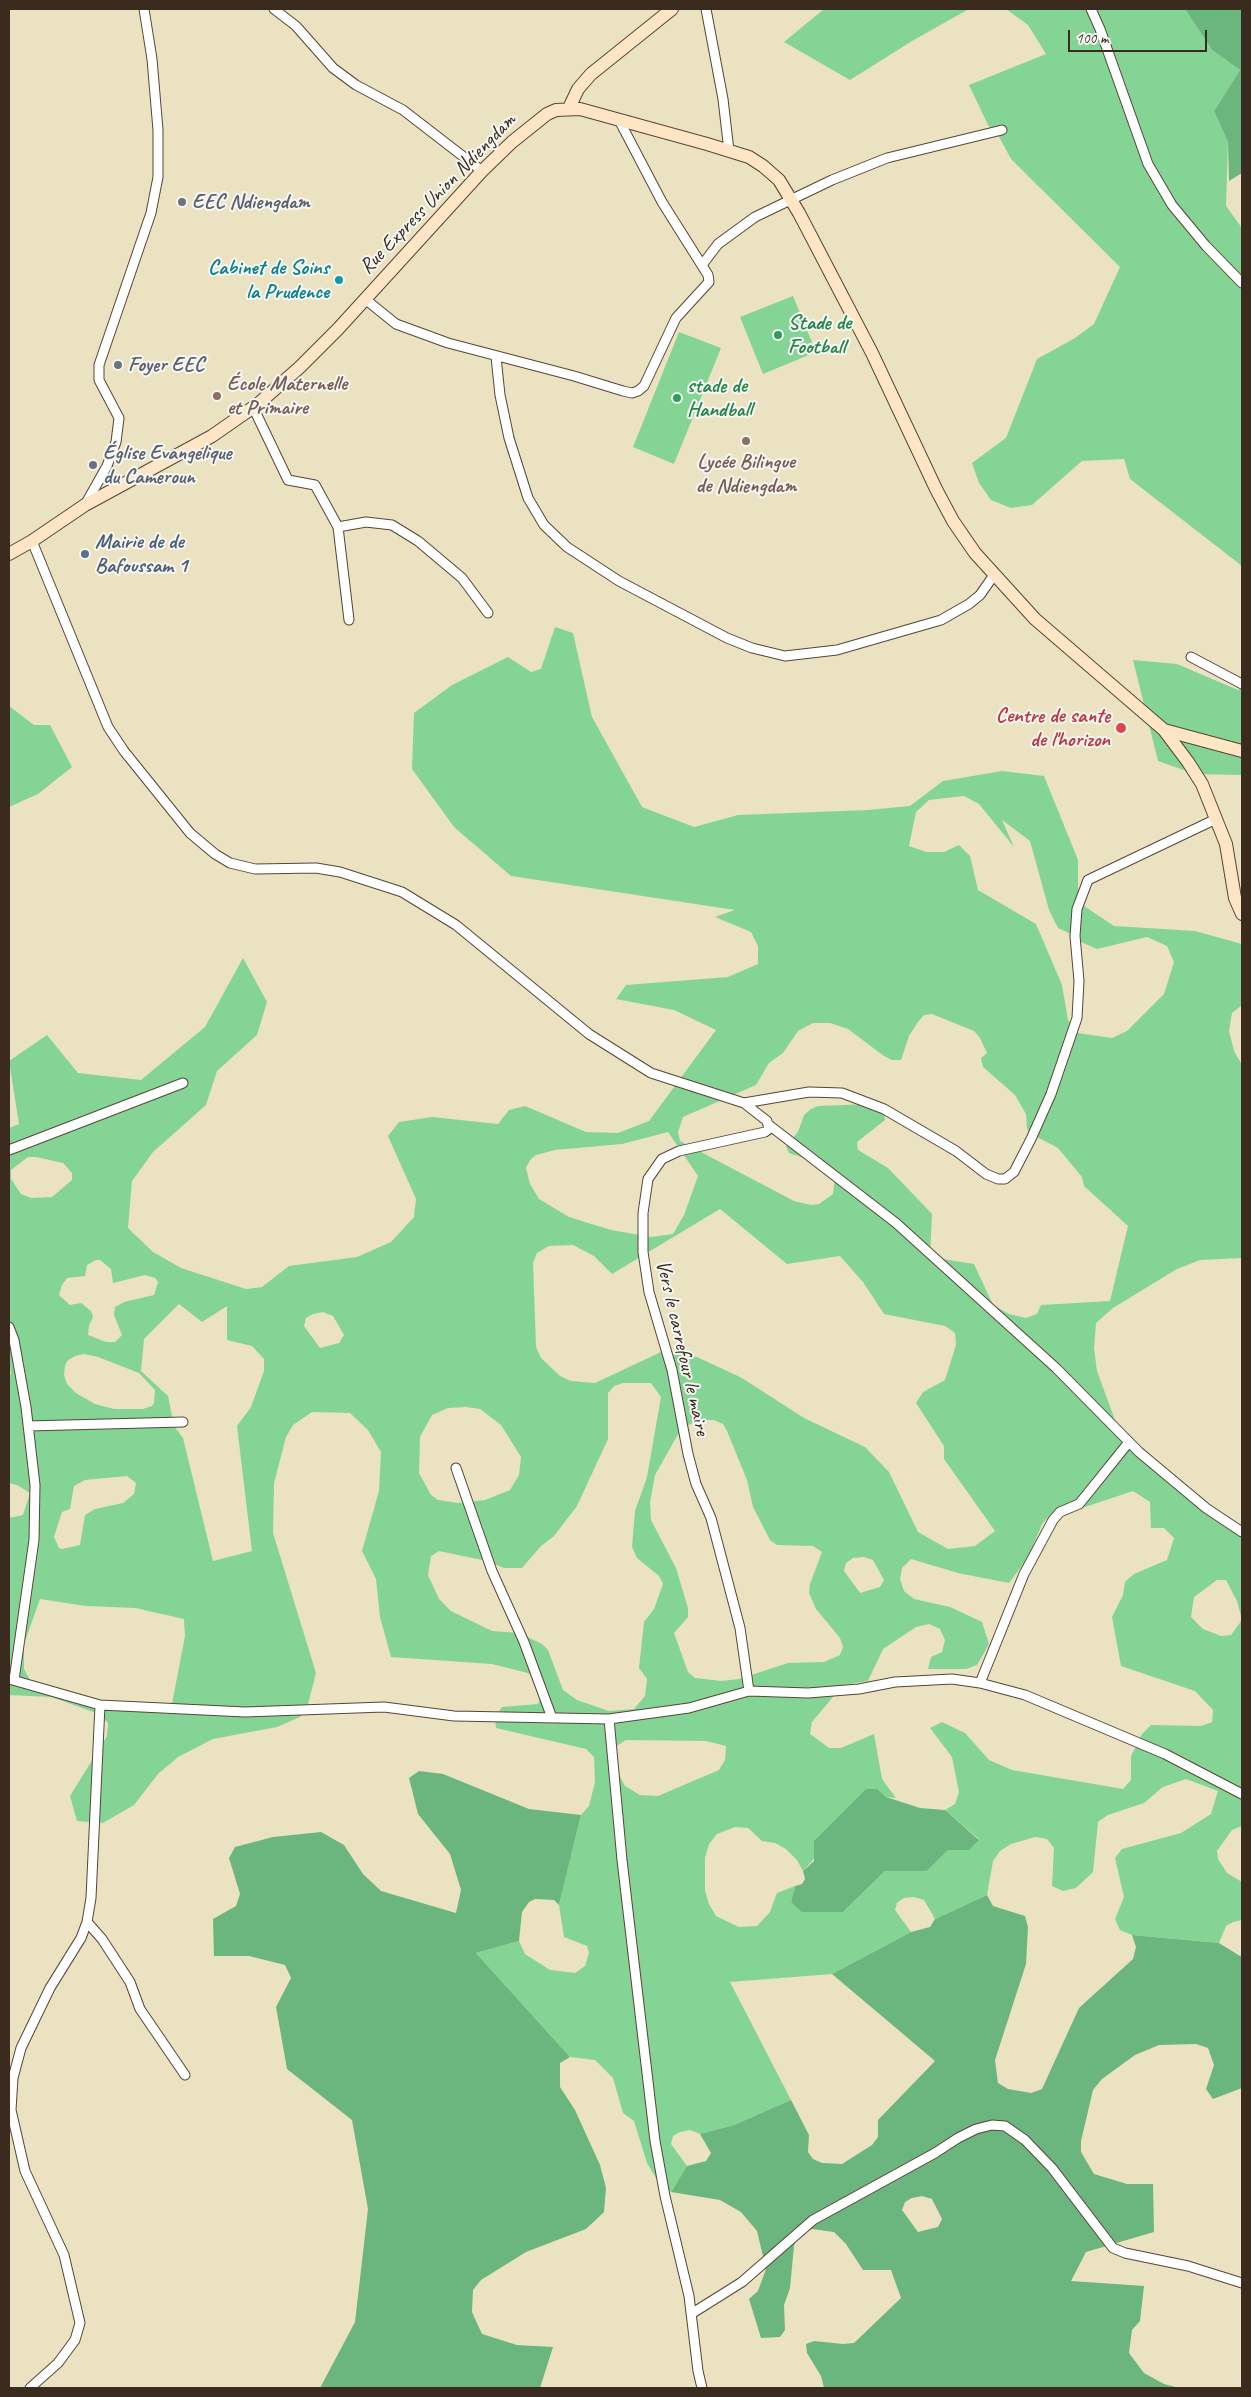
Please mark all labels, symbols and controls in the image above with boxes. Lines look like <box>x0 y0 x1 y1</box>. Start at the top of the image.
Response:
scale bar <box>1071 20 1210 52</box>
text: 100 m <box>1076 29 1108 48</box>
street label: Rue Express Union Ndiengdam <box>355 108 521 280</box>
place label: EEC Ndiengdam <box>192 189 310 215</box>
marker: EEC Ndiengdam <box>176 196 188 208</box>
place label: Cabinet de Soins la Prudence <box>208 255 329 305</box>
marker: Cabinet de Soins la Prudence <box>333 274 345 286</box>
place label: Stade de Football <box>788 310 851 360</box>
marker: Stade de Football <box>772 329 784 341</box>
place label: Foyer EEC <box>128 352 204 378</box>
marker: Foyer EEC <box>112 359 124 371</box>
place label: École Maternelle et Primaire <box>227 371 347 421</box>
place label: stade de Handball <box>687 373 752 423</box>
marker: École Maternelle et Primaire <box>211 390 223 402</box>
marker: stade de Handball <box>671 392 683 404</box>
marker: Lycée Bilingue de Ndiengdam <box>740 435 752 447</box>
place label: Église Evangelique du Cameroun <box>103 440 231 490</box>
place label: Lycée Bilingue de Ndiengdam <box>696 449 796 499</box>
marker: Église Evangelique du Cameroun <box>87 459 99 471</box>
place label: Mairie de de Bafoussam 1 <box>95 529 188 579</box>
marker: Mairie de de Bafoussam 1 <box>79 548 91 560</box>
place label: Centre de sante de l'horizon <box>996 703 1110 753</box>
marker: Centre de sante de l'horizon <box>1114 721 1128 735</box>
street label: Vers le carrefour le maire <box>650 1258 714 1438</box>

